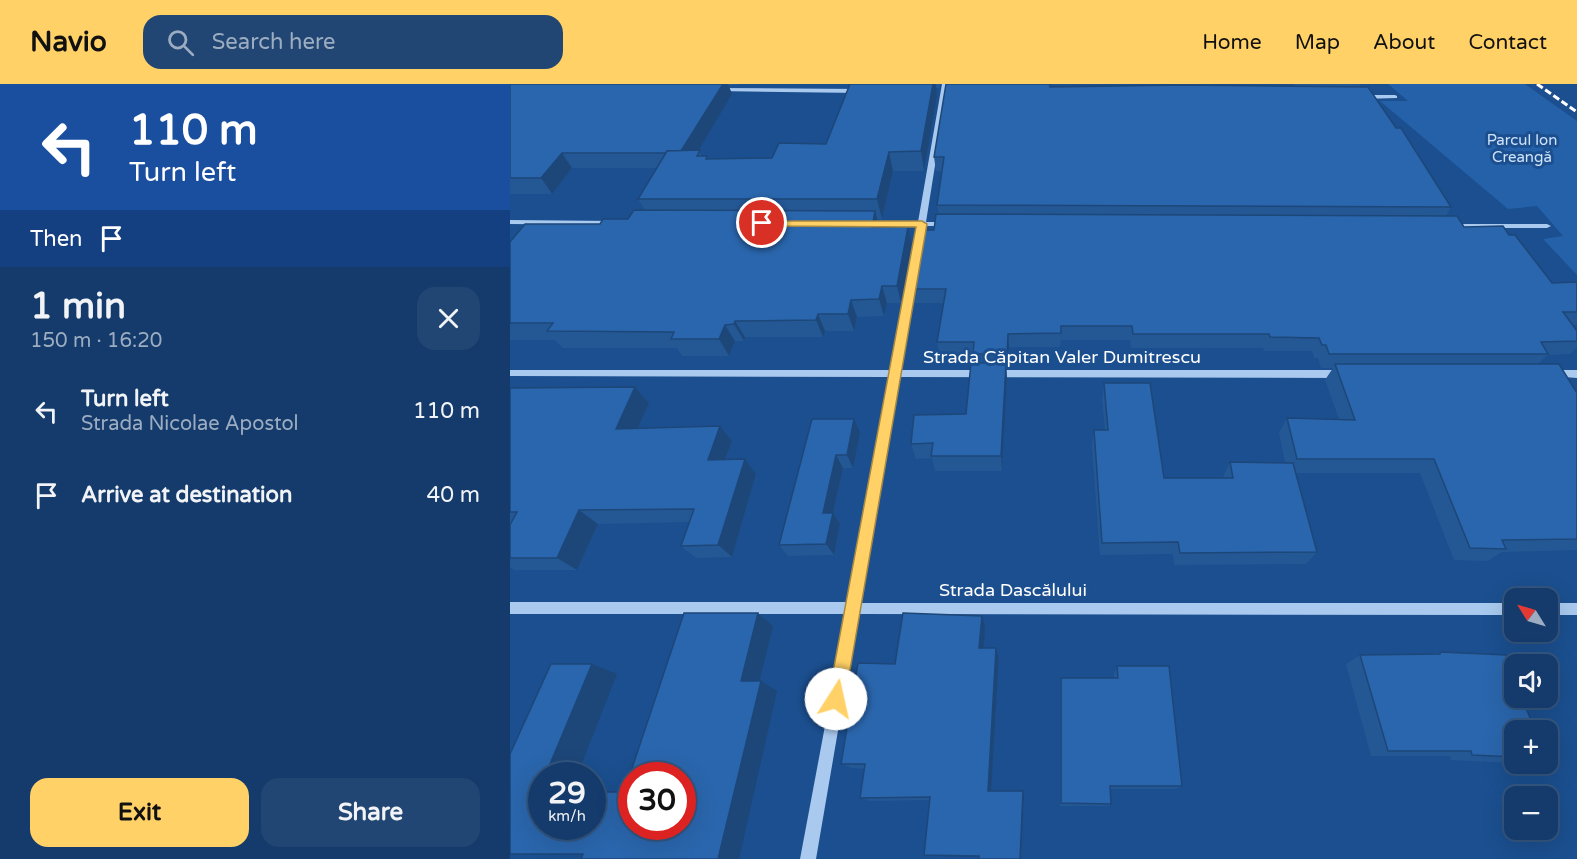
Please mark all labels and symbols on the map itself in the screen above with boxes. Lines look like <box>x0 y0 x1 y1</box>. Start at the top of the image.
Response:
park label: Parcul Ion Creangă <box>1487 131 1557 166</box>
pin <box>736 197 787 248</box>
street label: Strada Căpitan Valer Dumitrescu <box>923 346 1201 368</box>
street label: Strada Dascălului <box>939 579 1087 601</box>
north arrow <box>1504 588 1558 642</box>
position arrow <box>804 667 868 731</box>
speed limit sign: 30 <box>618 762 696 840</box>

